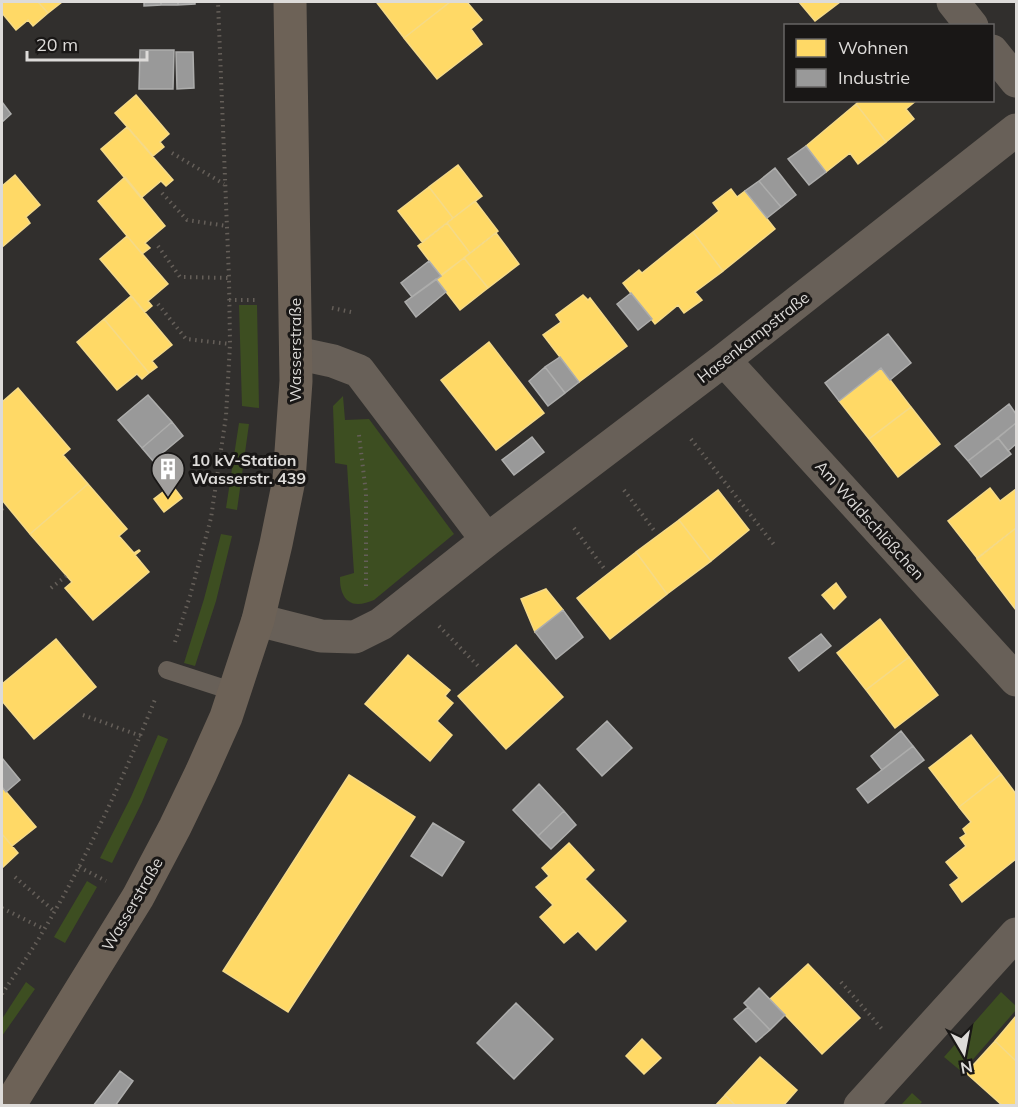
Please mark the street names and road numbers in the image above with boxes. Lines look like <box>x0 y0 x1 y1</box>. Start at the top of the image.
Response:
street label: Hasenkampstraße <box>693 287 813 387</box>
street label: Wasserstraße <box>285 298 305 402</box>
street label: Am Waldschlößchen <box>811 456 929 584</box>
street label: Wasserstraße <box>97 854 167 954</box>

